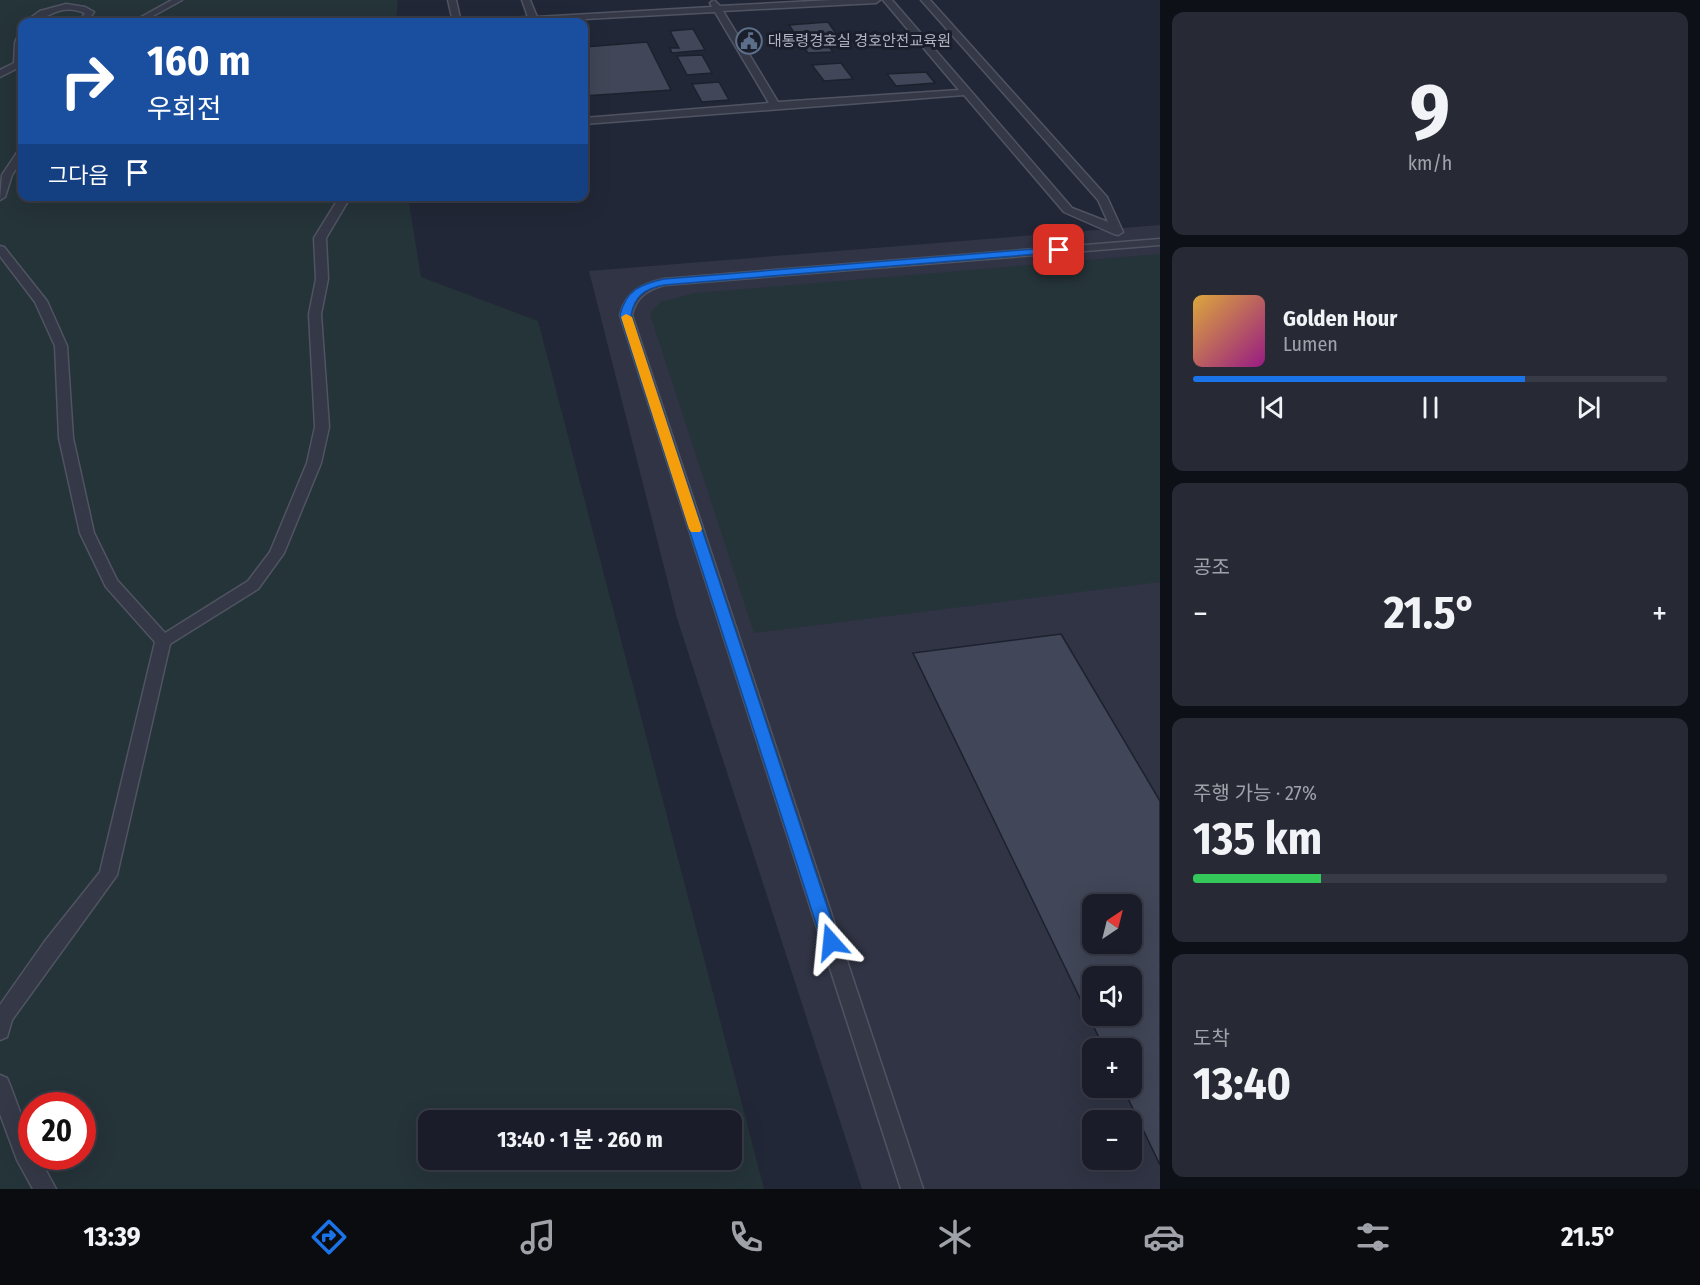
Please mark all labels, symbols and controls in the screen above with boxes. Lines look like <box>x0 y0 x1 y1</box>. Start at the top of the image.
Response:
public building icon: 대통령경호실 경호안전교육원 <box>734 26 764 56</box>
place label: 대통령경호실 경호안전교육원 <box>768 32 951 50</box>
text: 160 m <box>147 36 250 86</box>
icon: right <box>48 42 126 120</box>
text: 9 <box>1410 65 1450 159</box>
text: 우회전 <box>147 93 222 125</box>
text: km/h <box>1408 151 1452 175</box>
icon: arrive <box>121 156 154 189</box>
text: 그다음 <box>48 162 109 189</box>
pin <box>1033 224 1084 275</box>
icon: arrive <box>1042 233 1075 266</box>
text: Golden Hour <box>1283 305 1397 332</box>
text: Lumen <box>1283 332 1338 356</box>
icon: previous <box>1256 391 1289 424</box>
icon: pause <box>1414 391 1447 424</box>
icon: next <box>1572 391 1605 424</box>
text: 공조 <box>1193 555 1230 579</box>
text: 21.5° <box>1384 586 1476 640</box>
text: − <box>1193 594 1208 634</box>
text: + <box>1652 594 1667 634</box>
text: 주행 가능 · 27% <box>1193 781 1317 805</box>
text: 135 km <box>1193 812 1322 866</box>
north arrow <box>1082 894 1142 954</box>
map controls <box>1082 894 1142 1170</box>
position arrow <box>799 910 863 974</box>
button: sound <box>1082 966 1142 1026</box>
text: 도착 <box>1193 1026 1230 1050</box>
button: + <box>1082 1038 1142 1098</box>
text: 13:40 <box>1193 1057 1291 1111</box>
speed limit sign: 20 <box>18 1092 96 1170</box>
button: − <box>1082 1110 1142 1170</box>
text: 13:40 · 1 분 · 260 m <box>497 1126 663 1153</box>
icon: directions <box>308 1216 350 1258</box>
icon: music <box>517 1216 559 1258</box>
icon: phone <box>725 1216 767 1258</box>
icon: climate <box>934 1216 976 1258</box>
icon: car <box>1143 1216 1185 1258</box>
icon: filters <box>1352 1216 1394 1258</box>
text: 13:39 <box>83 1221 141 1253</box>
text: 21.5° <box>1561 1221 1617 1253</box>

